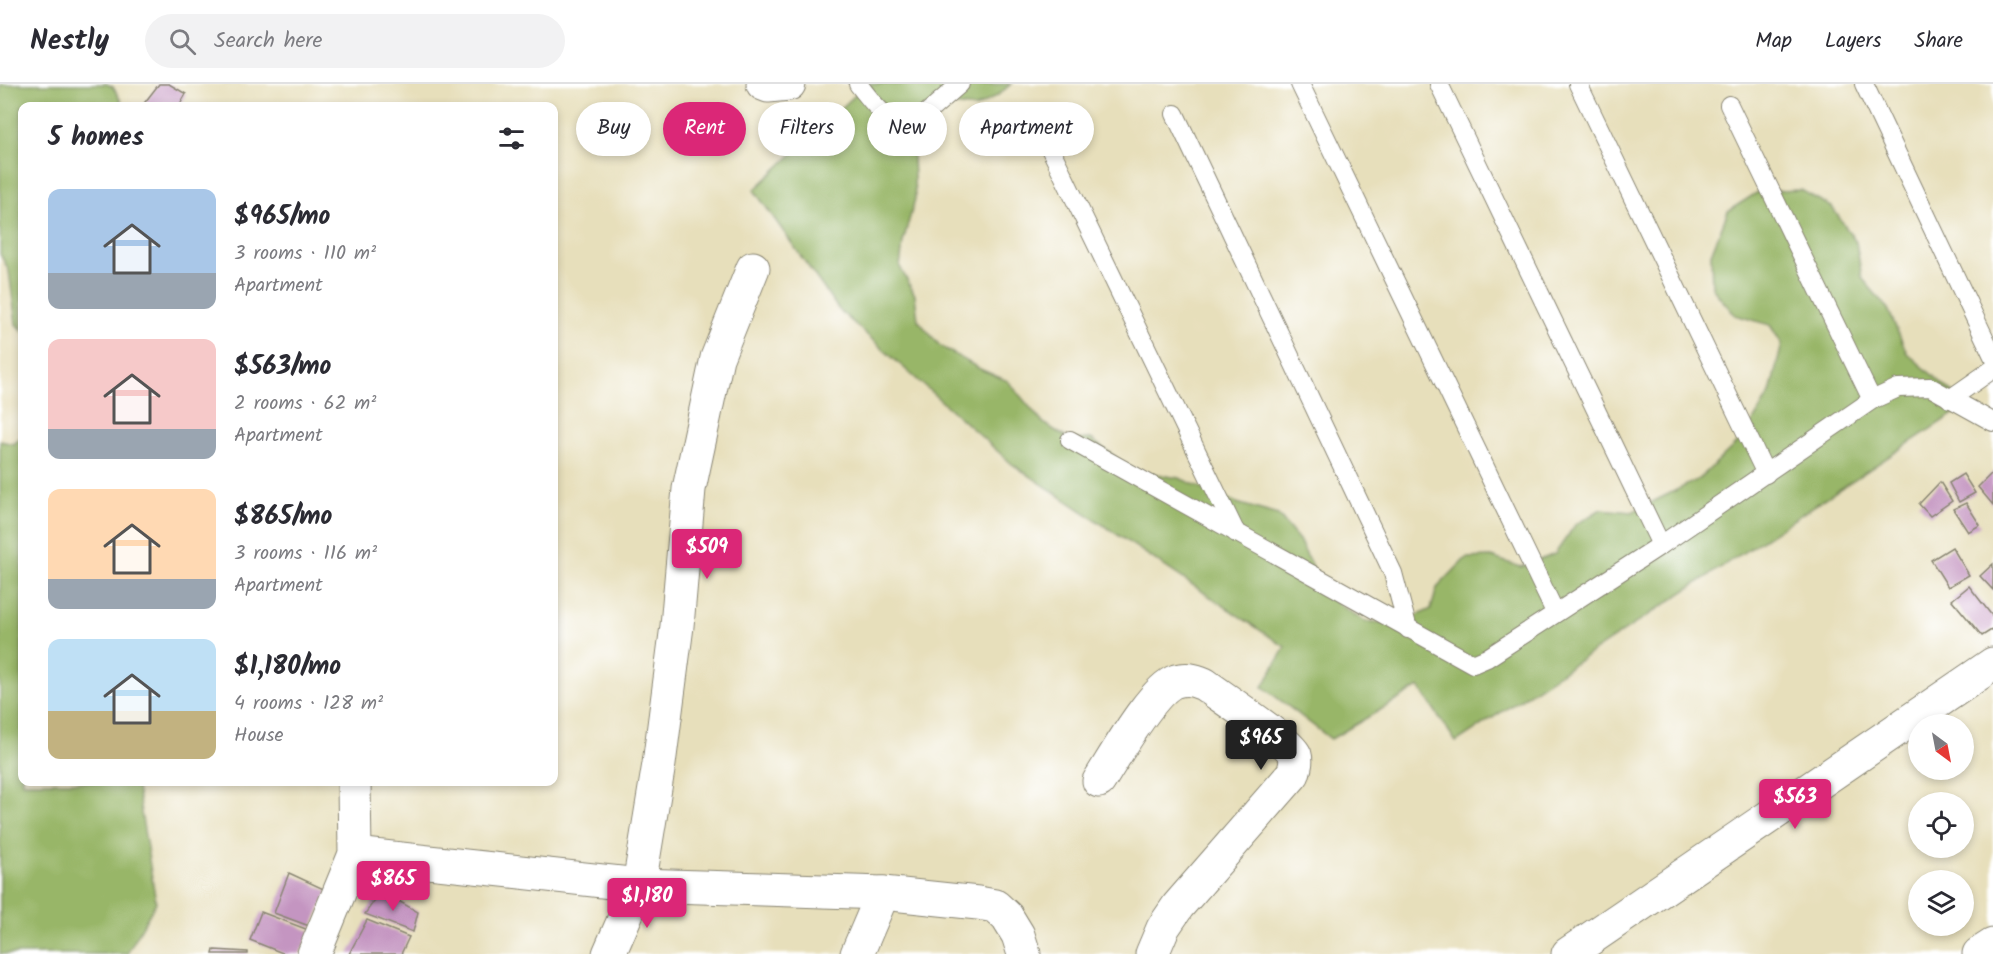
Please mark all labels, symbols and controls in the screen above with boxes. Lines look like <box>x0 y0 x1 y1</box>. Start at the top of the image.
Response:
search box <box>145 14 565 68</box>
text: Nestly <box>30 19 109 64</box>
text: Search here <box>214 24 323 59</box>
icon: search <box>166 25 199 58</box>
text: Map <box>1755 25 1792 58</box>
text: Layers <box>1825 25 1881 58</box>
text: Share <box>1914 25 1963 58</box>
chip: Buy <box>576 102 651 156</box>
chip: Rent <box>663 102 746 156</box>
chip: Filters <box>758 102 855 156</box>
chip: New <box>867 102 947 156</box>
chip: Apartment <box>959 102 1094 156</box>
text: 5 homes <box>48 117 144 159</box>
icon: filters <box>495 122 528 155</box>
text: $965/mo <box>234 196 330 238</box>
icon: home <box>96 213 168 285</box>
text: 3 rooms · 110 m² <box>234 238 376 270</box>
text: Apartment <box>234 270 323 302</box>
text: $563/mo <box>234 346 331 388</box>
icon: home <box>96 363 168 435</box>
text: 2 rooms · 62 m² <box>234 388 376 420</box>
text: Apartment <box>234 420 323 452</box>
text: $865/mo <box>234 496 332 538</box>
icon: home <box>96 513 168 585</box>
pin: $509 <box>671 529 743 580</box>
text: $509 <box>686 532 728 564</box>
text: 3 rooms · 116 m² <box>234 538 377 570</box>
text: Apartment <box>234 570 323 602</box>
text: $1,180/mo <box>234 646 341 688</box>
icon: home <box>96 663 168 735</box>
text: 4 rooms · 128 m² <box>234 688 383 720</box>
north arrow <box>1908 714 1974 780</box>
map controls <box>1908 714 1974 936</box>
text: House <box>234 720 284 752</box>
pin: $965 <box>1225 720 1297 771</box>
text: $965 <box>1240 723 1282 755</box>
pin: $563 <box>1759 779 1831 830</box>
text: $563 <box>1773 782 1817 814</box>
button: locate <box>1908 792 1974 858</box>
pin: $865 <box>357 861 429 912</box>
text: $865 <box>371 864 415 896</box>
button: layers <box>1908 870 1974 936</box>
pin: $1,180 <box>598 878 696 929</box>
text: $1,180 <box>621 881 673 913</box>

